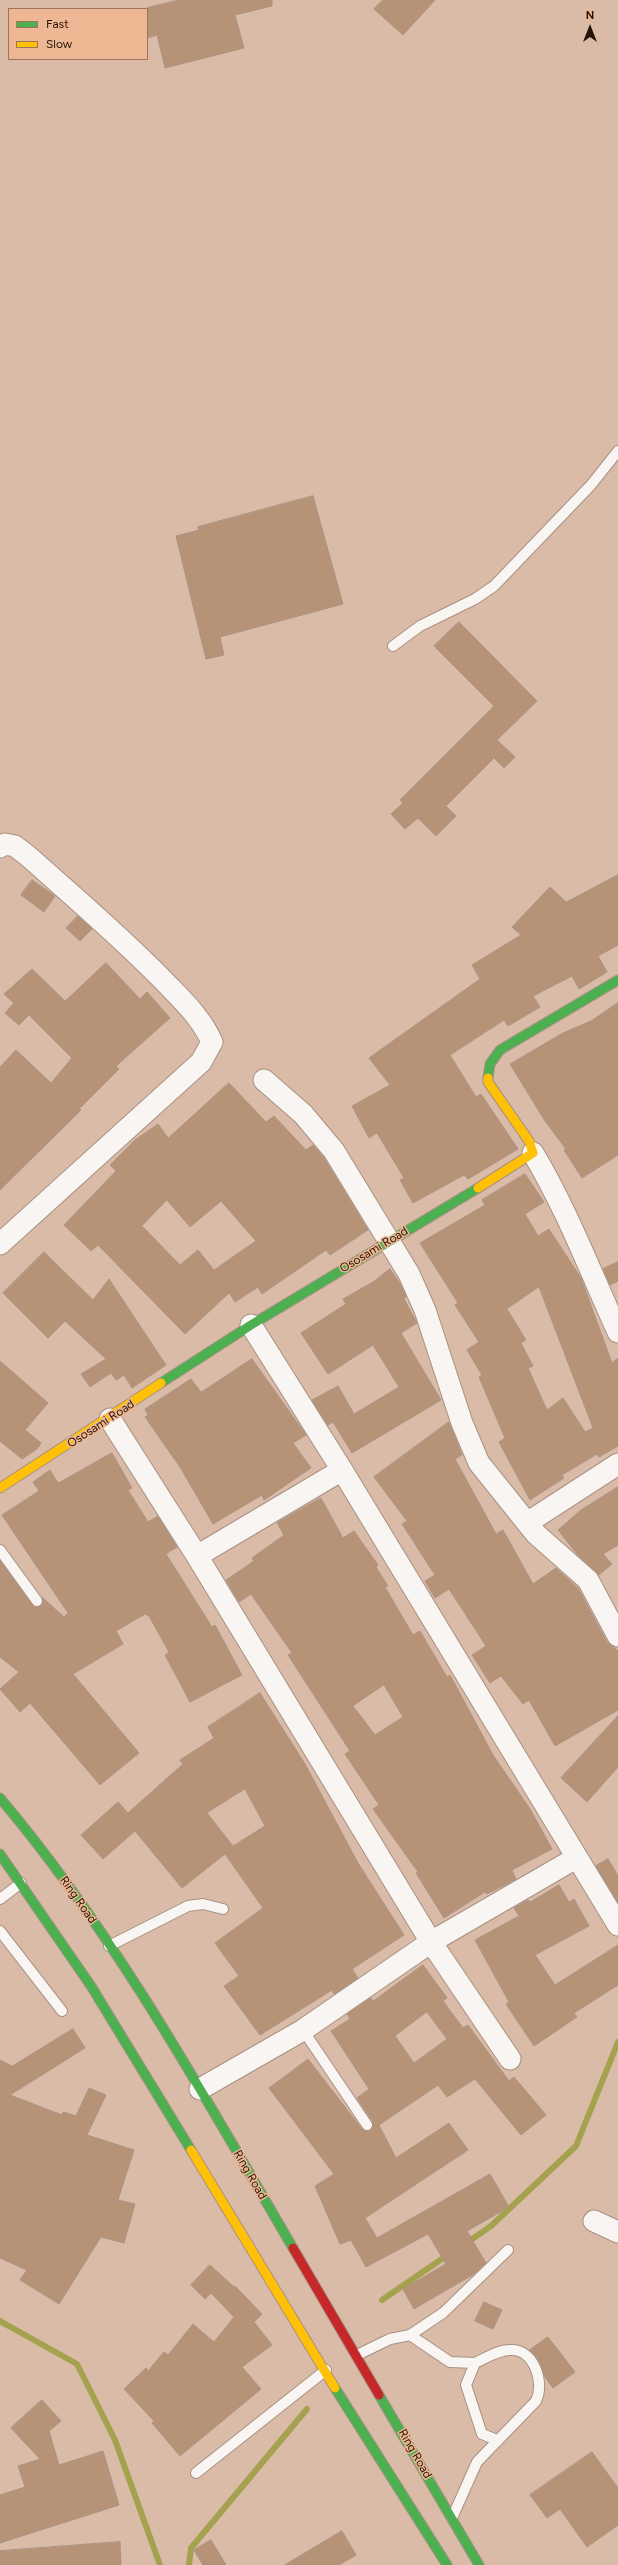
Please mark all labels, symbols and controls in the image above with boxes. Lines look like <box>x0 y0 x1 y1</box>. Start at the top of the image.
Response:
legend <box>8 8 148 60</box>
north arrow <box>570 8 610 48</box>
text: N <box>586 9 594 22</box>
text: Fast <box>46 17 69 31</box>
text: Slow <box>46 37 72 51</box>
street label: Ososami Road <box>337 1224 411 1276</box>
street label: Ososami Road <box>65 1397 137 1451</box>
street label: Ring Road <box>56 1873 100 1927</box>
street label: Ring Road <box>230 2148 270 2202</box>
street label: Ring Road <box>395 2427 435 2481</box>

